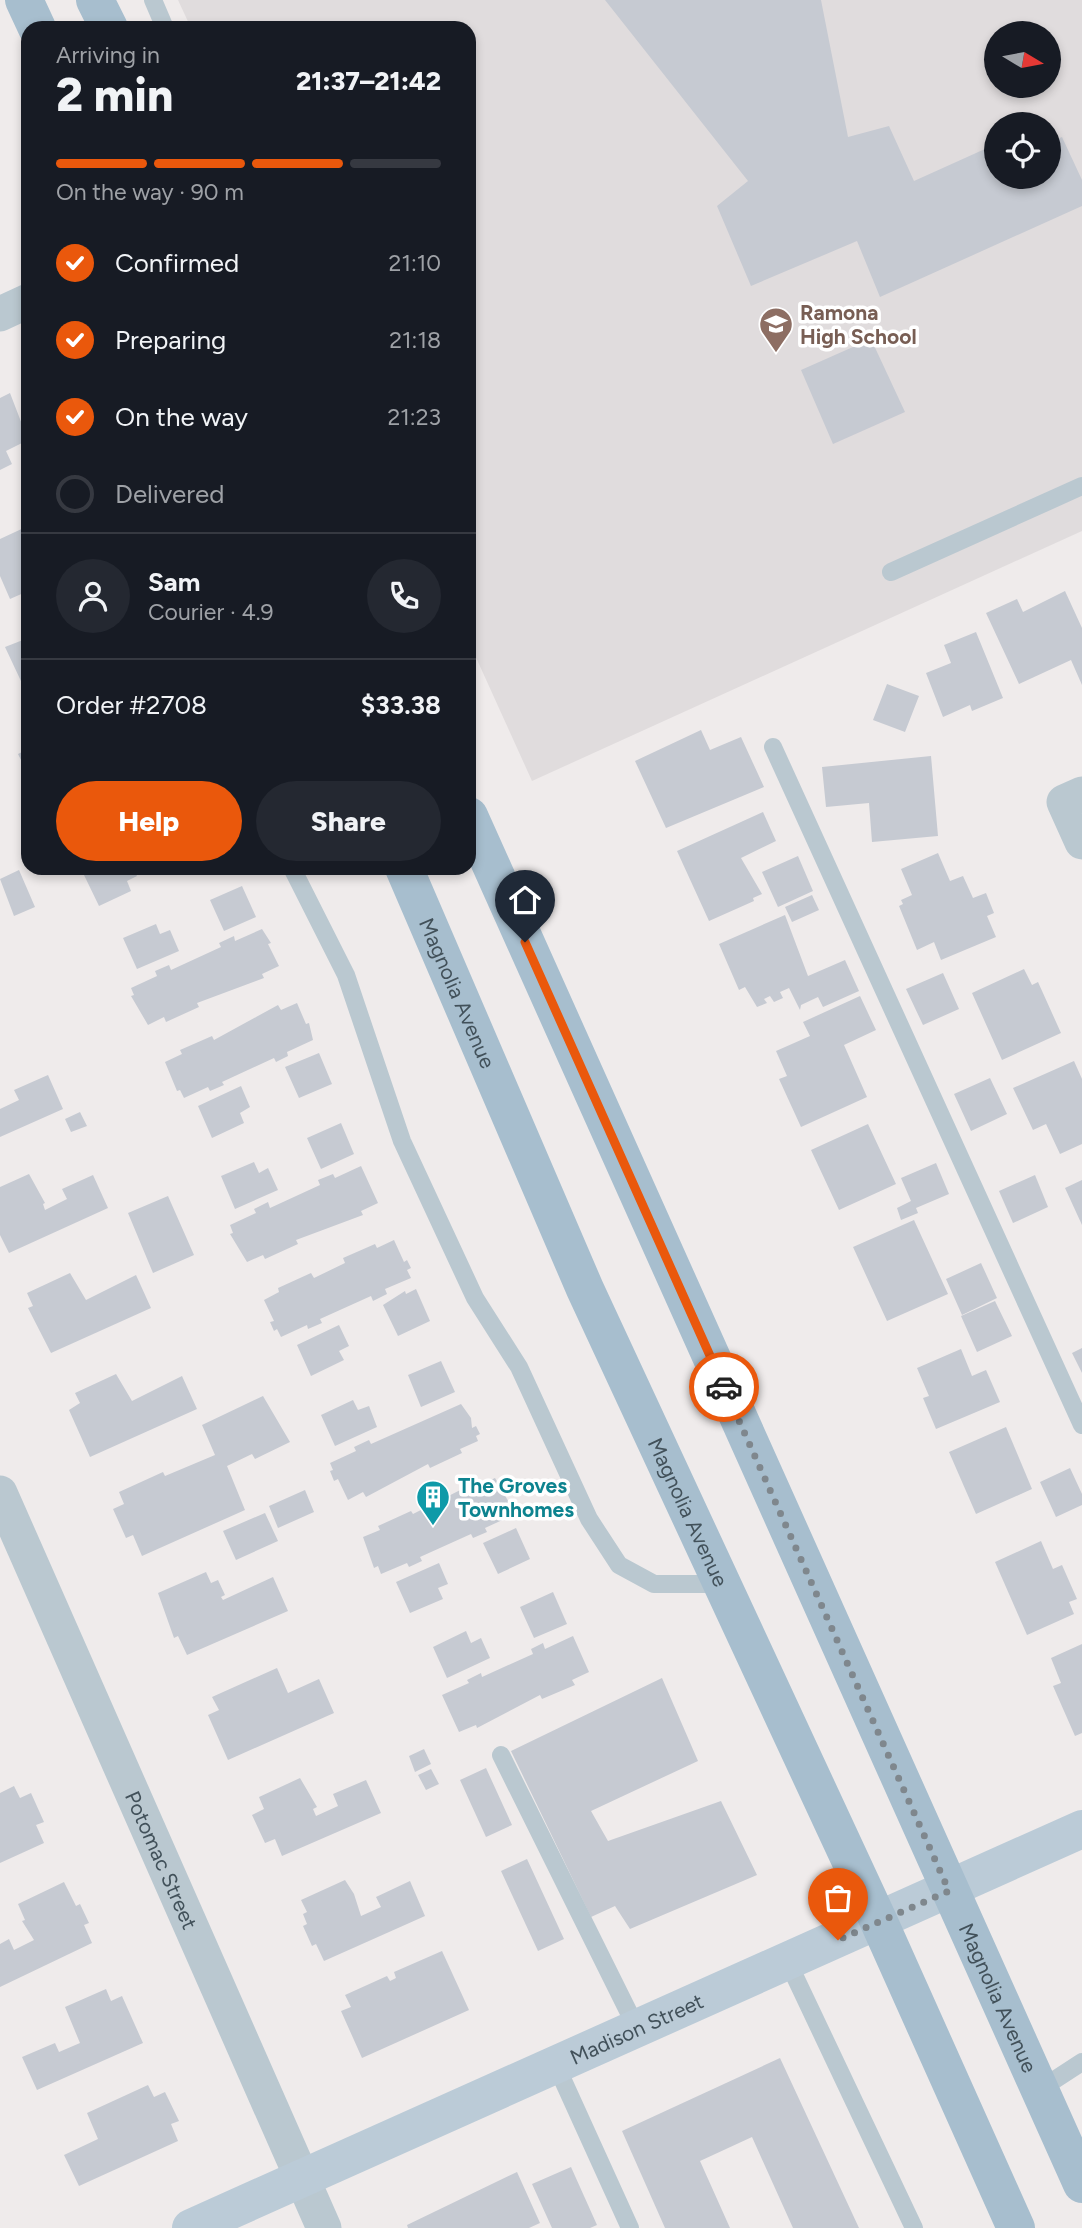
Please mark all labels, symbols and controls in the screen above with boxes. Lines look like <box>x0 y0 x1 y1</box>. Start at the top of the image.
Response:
north arrow <box>984 21 1060 98</box>
map controls <box>984 21 1061 189</box>
text: Arriving in <box>56 41 160 69</box>
text: 21:37–21:42 <box>296 65 441 97</box>
text: 2 min <box>56 67 173 123</box>
button: locate <box>984 112 1061 189</box>
text: On the way · 90 m <box>56 178 244 206</box>
icon: check <box>56 244 94 282</box>
text: Confirmed <box>115 247 239 279</box>
text: 21:10 <box>389 249 441 277</box>
place label: Ramona High School <box>800 300 917 349</box>
school or university icon: Ramona High School <box>757 305 795 354</box>
icon: check <box>56 321 94 359</box>
text: Preparing <box>115 324 226 356</box>
text: 21:18 <box>389 326 441 354</box>
icon: check <box>56 398 94 436</box>
text: On the way <box>115 401 248 433</box>
text: 21:23 <box>387 403 441 431</box>
text: Delivered <box>115 478 224 510</box>
button: person <box>56 559 130 633</box>
button: phone <box>367 559 441 633</box>
text: Sam <box>148 566 200 598</box>
text: Courier · 4.9 <box>148 598 274 626</box>
text: Order #2708 <box>56 689 207 721</box>
text: $33.38 <box>361 689 441 721</box>
button: Help <box>56 781 242 861</box>
button: Share <box>256 781 441 861</box>
pin <box>495 870 555 942</box>
icon: home <box>506 881 544 919</box>
street label: Magnolia Avenue <box>414 914 501 1072</box>
courier <box>689 1352 759 1422</box>
icon: car <box>705 1368 743 1406</box>
street label: Magnolia Avenue <box>643 1434 734 1590</box>
place label: The Groves Townhomes <box>458 1473 574 1522</box>
building icon: The Groves Townhomes <box>414 1478 452 1527</box>
street label: Potomac Street <box>120 1787 203 1933</box>
pin <box>808 1868 868 1940</box>
icon: bag <box>819 1879 857 1917</box>
street label: Magnolia Avenue <box>954 1919 1043 2076</box>
street label: Madison Street <box>566 1988 707 2069</box>

